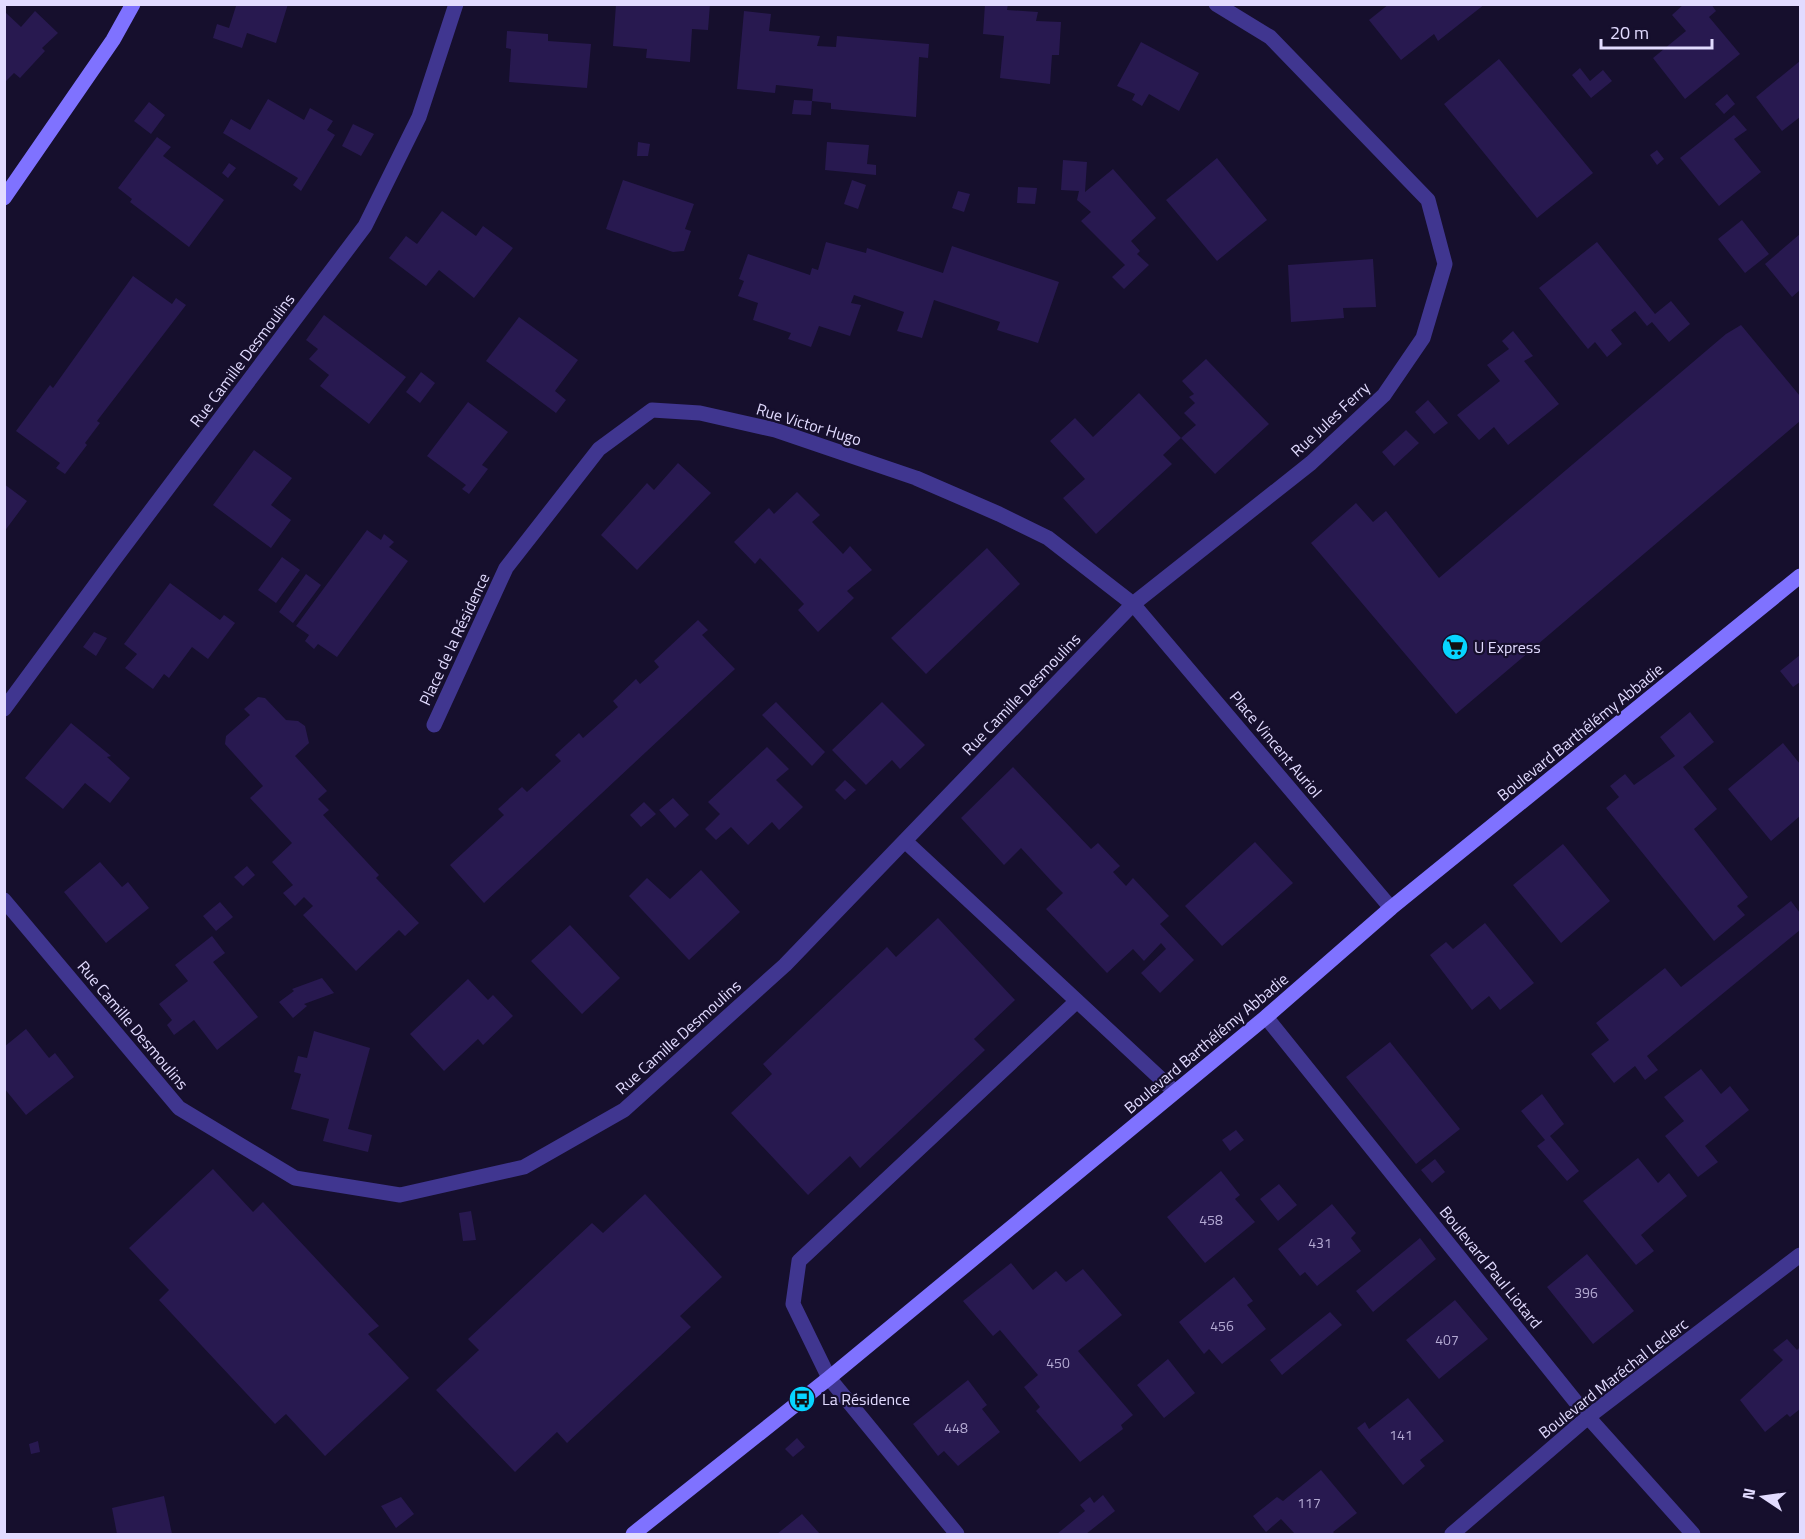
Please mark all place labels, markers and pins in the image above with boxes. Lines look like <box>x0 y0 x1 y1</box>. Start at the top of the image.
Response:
supermarket icon: U Express <box>1440 632 1470 662</box>
place label: U Express <box>1474 635 1541 659</box>
bus stop icon: La Résidence <box>787 1384 817 1414</box>
place label: La Résidence <box>822 1387 910 1411</box>

